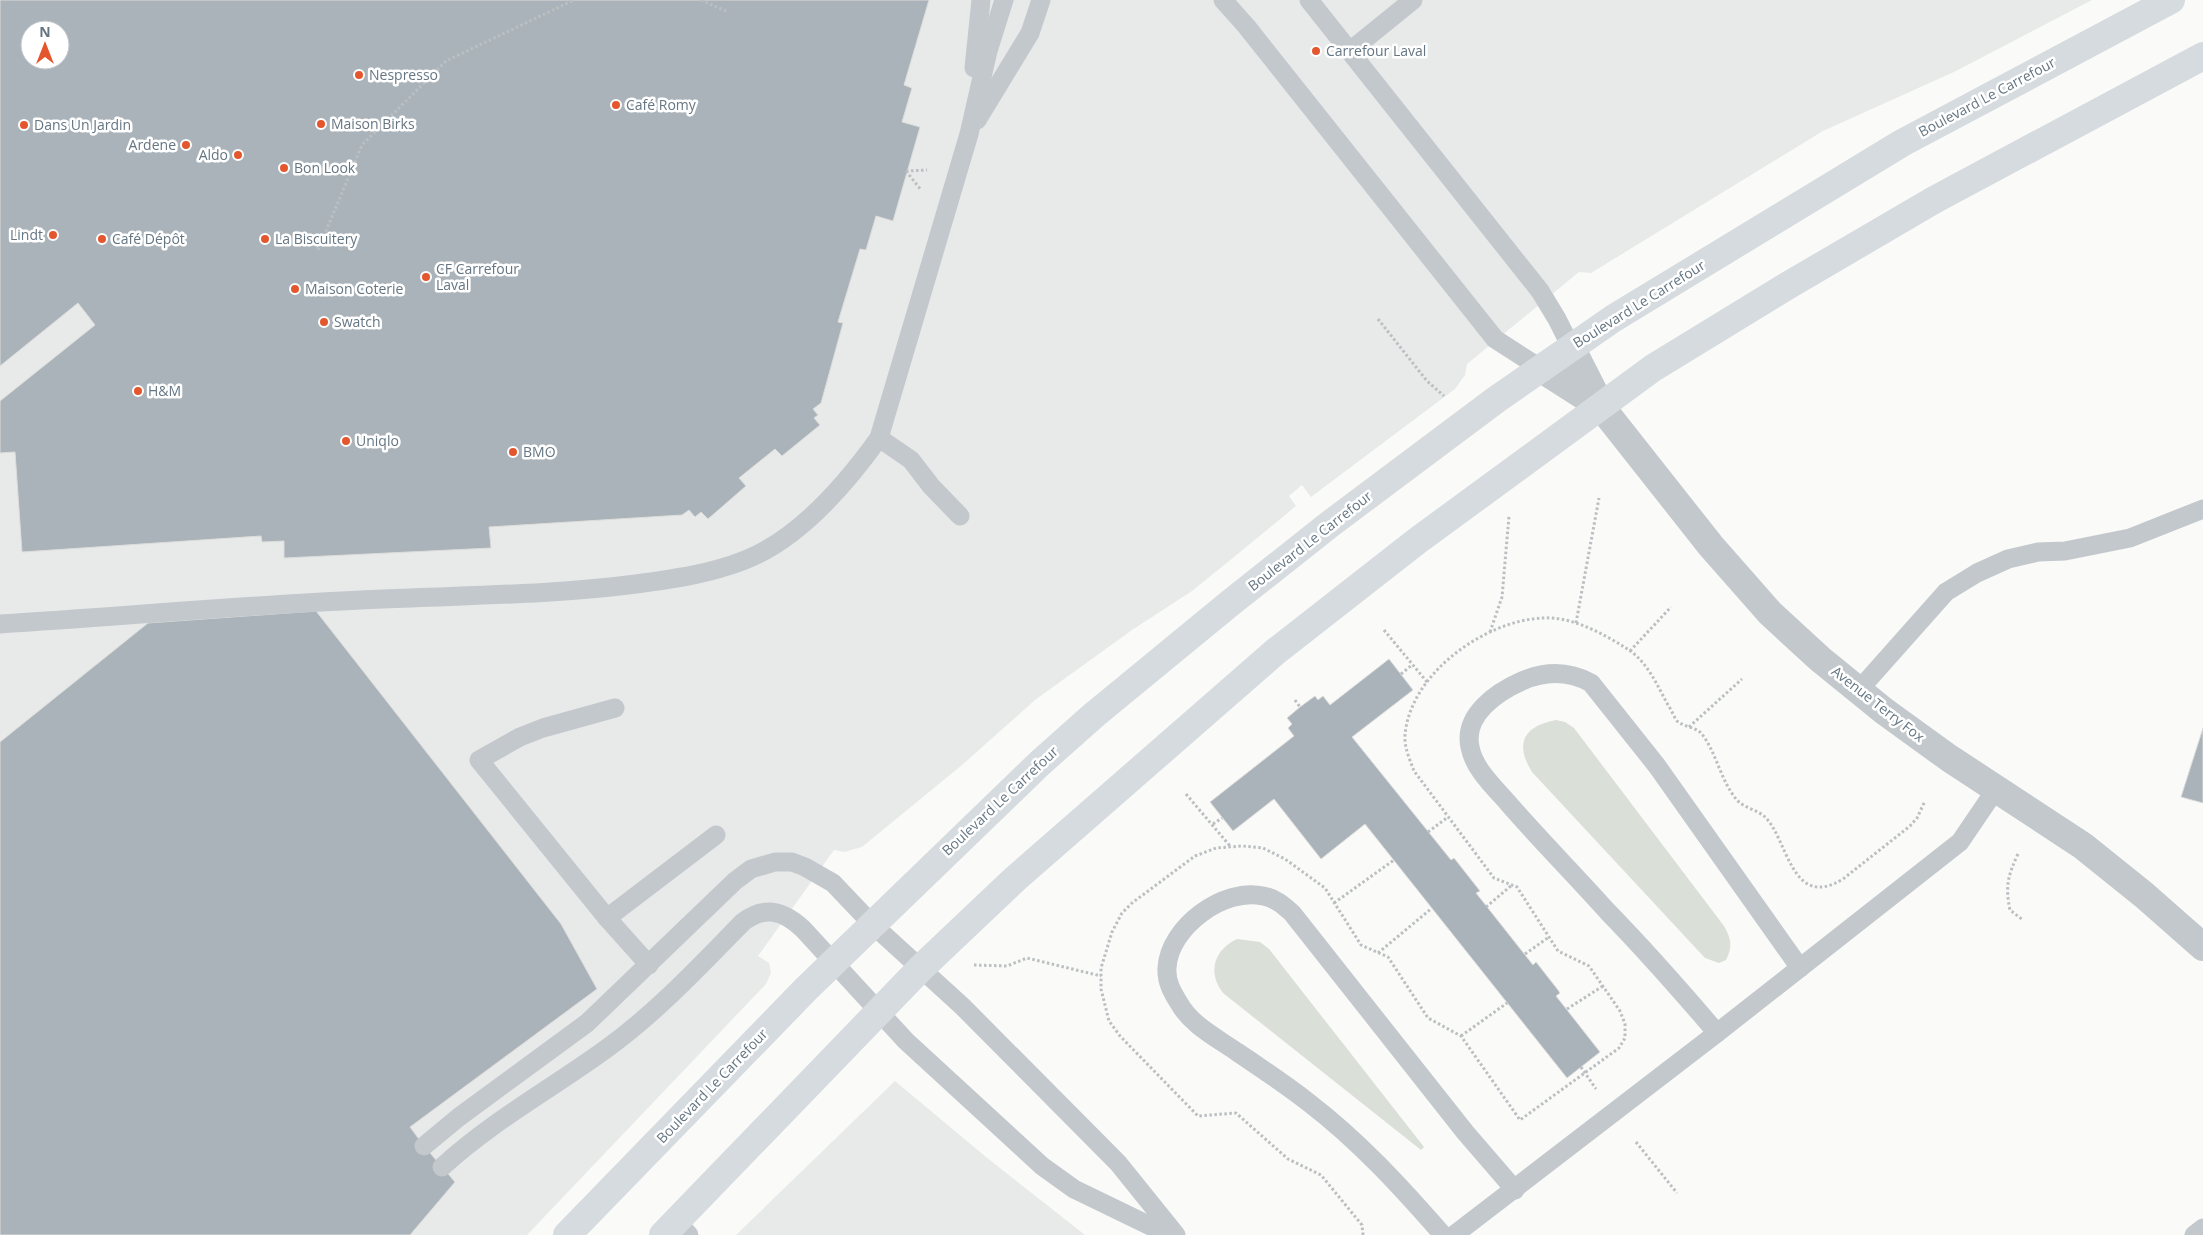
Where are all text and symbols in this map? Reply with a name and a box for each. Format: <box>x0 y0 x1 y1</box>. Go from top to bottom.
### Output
north arrow <box>20 20 70 70</box>
text: N <box>39 22 51 41</box>
place label: Carrefour Laval <box>1326 41 1426 60</box>
marker: Carrefour Laval <box>1310 45 1322 57</box>
street label: Boulevard Le Carrefour <box>1915 52 2059 141</box>
place label: Nespresso <box>369 65 438 84</box>
marker: Nespresso <box>353 69 365 81</box>
place label: Café Romy <box>626 95 697 114</box>
marker: Café Romy <box>610 99 622 111</box>
place label: Maison Birks <box>331 114 415 133</box>
place label: Dans Un Jardin <box>34 115 131 134</box>
marker: Maison Birks <box>315 118 327 130</box>
marker: Dans Un Jardin <box>18 119 30 131</box>
place label: Ardene <box>129 135 176 154</box>
marker: Ardene <box>180 139 192 151</box>
place label: Aldo <box>199 145 228 164</box>
marker: Aldo <box>232 149 244 161</box>
place label: Bon Look <box>294 158 356 177</box>
marker: Bon Look <box>278 162 290 174</box>
place label: Lindt <box>10 225 43 244</box>
marker: Lindt <box>47 229 59 241</box>
place label: Café Dépôt <box>112 229 185 248</box>
place label: La Biscuitery <box>275 229 358 248</box>
marker: Café Dépôt <box>96 233 108 245</box>
marker: La Biscuitery <box>259 233 271 245</box>
street label: Boulevard Le Carrefour <box>1569 255 1709 352</box>
place label: CF Carrefour Laval <box>436 259 519 294</box>
marker: CF Carrefour Laval <box>420 271 432 283</box>
place label: Maison Coterie <box>305 279 404 298</box>
marker: Maison Coterie <box>289 283 301 295</box>
place label: Swatch <box>334 312 381 331</box>
marker: Swatch <box>318 316 330 328</box>
place label: H&M <box>148 381 181 400</box>
marker: H&M <box>132 385 144 397</box>
place label: Uniqlo <box>356 431 399 450</box>
marker: Uniqlo <box>340 435 352 447</box>
place label: BMO <box>523 442 556 461</box>
marker: BMO <box>507 446 519 458</box>
street label: Boulevard Le Carrefour <box>1244 486 1376 595</box>
street label: Avenue Terry Fox <box>1828 661 1929 746</box>
street label: Boulevard Le Carrefour <box>937 742 1062 860</box>
street label: Boulevard Le Carrefour <box>652 1024 772 1147</box>

